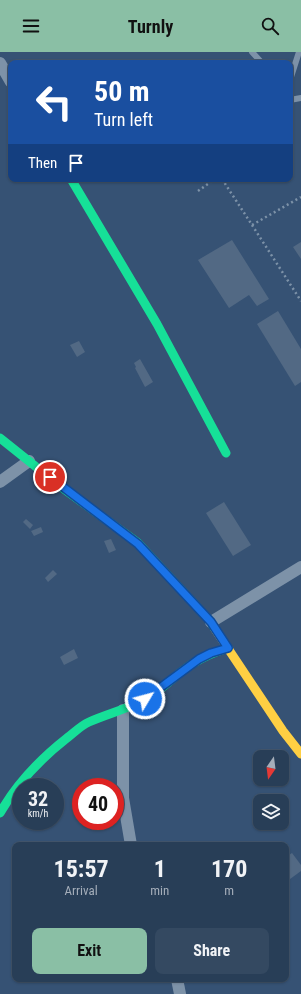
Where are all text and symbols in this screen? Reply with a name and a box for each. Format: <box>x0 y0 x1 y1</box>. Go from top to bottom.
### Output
icon: menu <box>20 15 42 37</box>
icon: search <box>259 15 281 37</box>
text: Turnly <box>128 16 173 37</box>
text: 50 m <box>94 75 150 108</box>
icon: left <box>28 76 80 128</box>
text: Turn left <box>94 109 153 130</box>
icon: arrive <box>65 152 87 174</box>
text: Then <box>28 154 57 172</box>
pin <box>33 460 67 494</box>
icon: arrive <box>39 466 61 488</box>
position arrow <box>124 678 166 720</box>
north arrow <box>253 750 289 786</box>
map controls <box>253 750 289 830</box>
speed limit sign: 40 <box>72 778 124 830</box>
text: 32 <box>28 787 48 811</box>
button: layers <box>253 794 289 830</box>
text: km/h <box>28 808 48 819</box>
text: 15:57 <box>54 855 109 883</box>
text: 1 <box>154 855 166 883</box>
text: 170 <box>211 855 247 883</box>
text: Arrival <box>65 883 98 898</box>
text: min <box>150 883 169 898</box>
text: m <box>224 883 234 898</box>
button: Exit <box>32 928 147 974</box>
button: Share <box>155 928 269 974</box>

